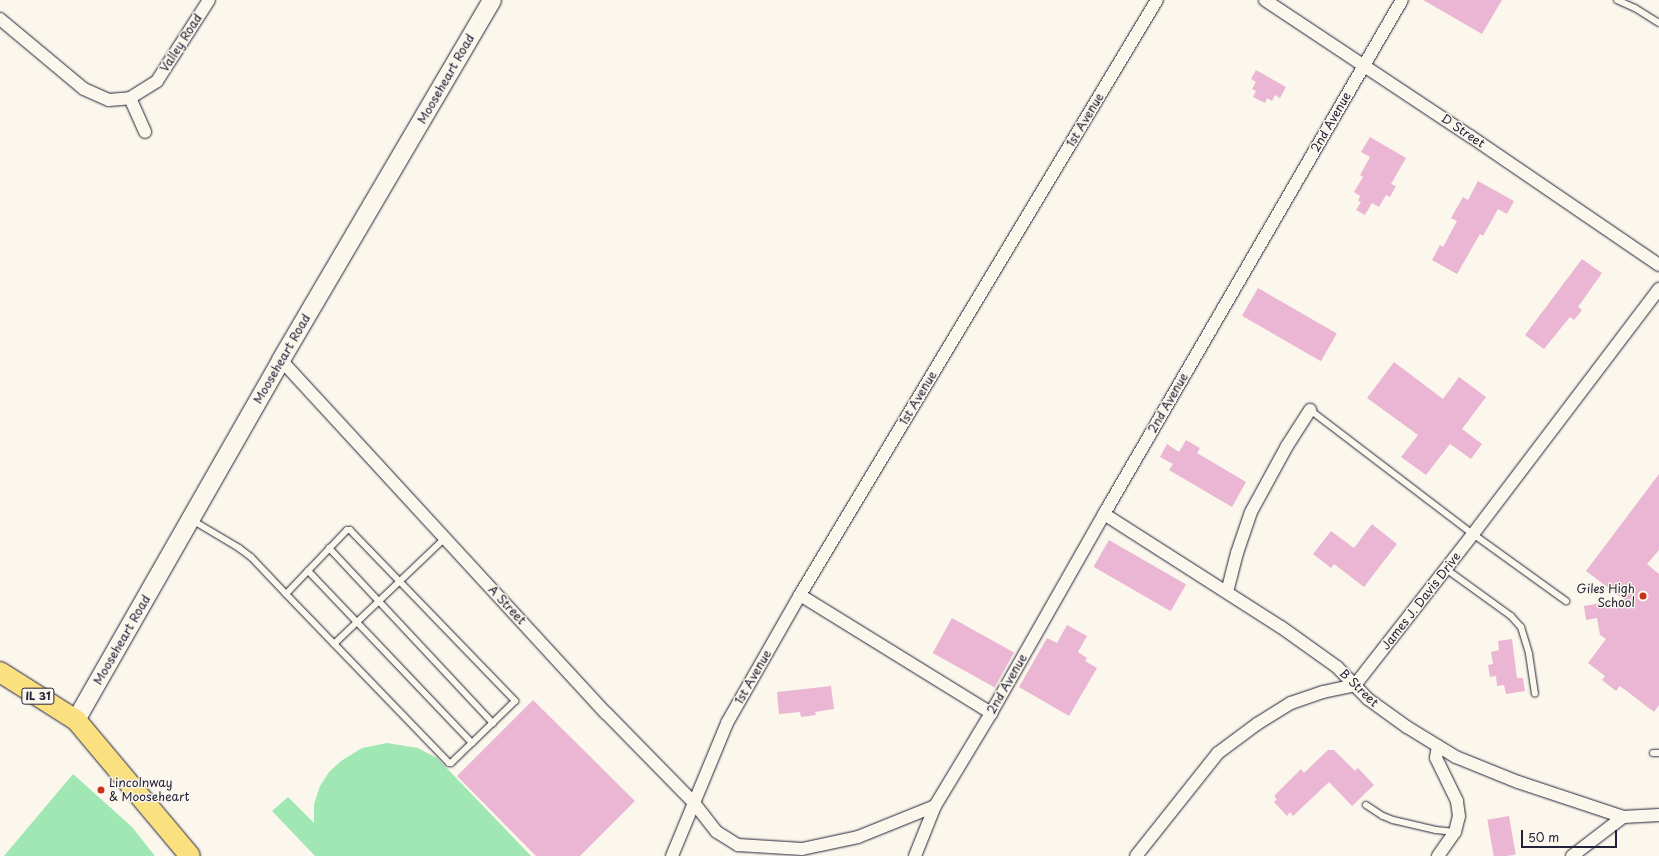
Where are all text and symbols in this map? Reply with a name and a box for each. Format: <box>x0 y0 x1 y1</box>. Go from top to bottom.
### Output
street label: Valley Road <box>157 11 205 75</box>
street label: Mooseheart Road <box>415 32 477 126</box>
street label: 2nd Avenue <box>1308 89 1354 155</box>
street label: 1st Avenue <box>1063 90 1107 150</box>
street label: D Street <box>1439 111 1487 151</box>
street label: Mooseheart Road <box>251 312 313 406</box>
street label: 1st Avenue <box>896 368 940 428</box>
street label: 2nd Avenue <box>1145 370 1191 436</box>
street label: James J. Davis Drive <box>1378 549 1464 653</box>
street label: A Street <box>485 582 529 628</box>
place label: Giles High School <box>1575 582 1635 610</box>
marker: Giles High School <box>1638 591 1648 601</box>
street label: Mooseheart Road <box>91 593 153 687</box>
street label: 1st Avenue <box>731 647 775 707</box>
street label: 2nd Avenue <box>984 651 1030 717</box>
street label: B Street <box>1337 666 1381 710</box>
road number: IL 31 <box>21 687 55 705</box>
place label: Lincolnway & Mooseheart <box>109 776 190 804</box>
marker: Lincolnway & Mooseheart <box>96 785 106 795</box>
scale bar <box>1523 822 1619 848</box>
text: 50 m <box>1528 828 1559 846</box>

